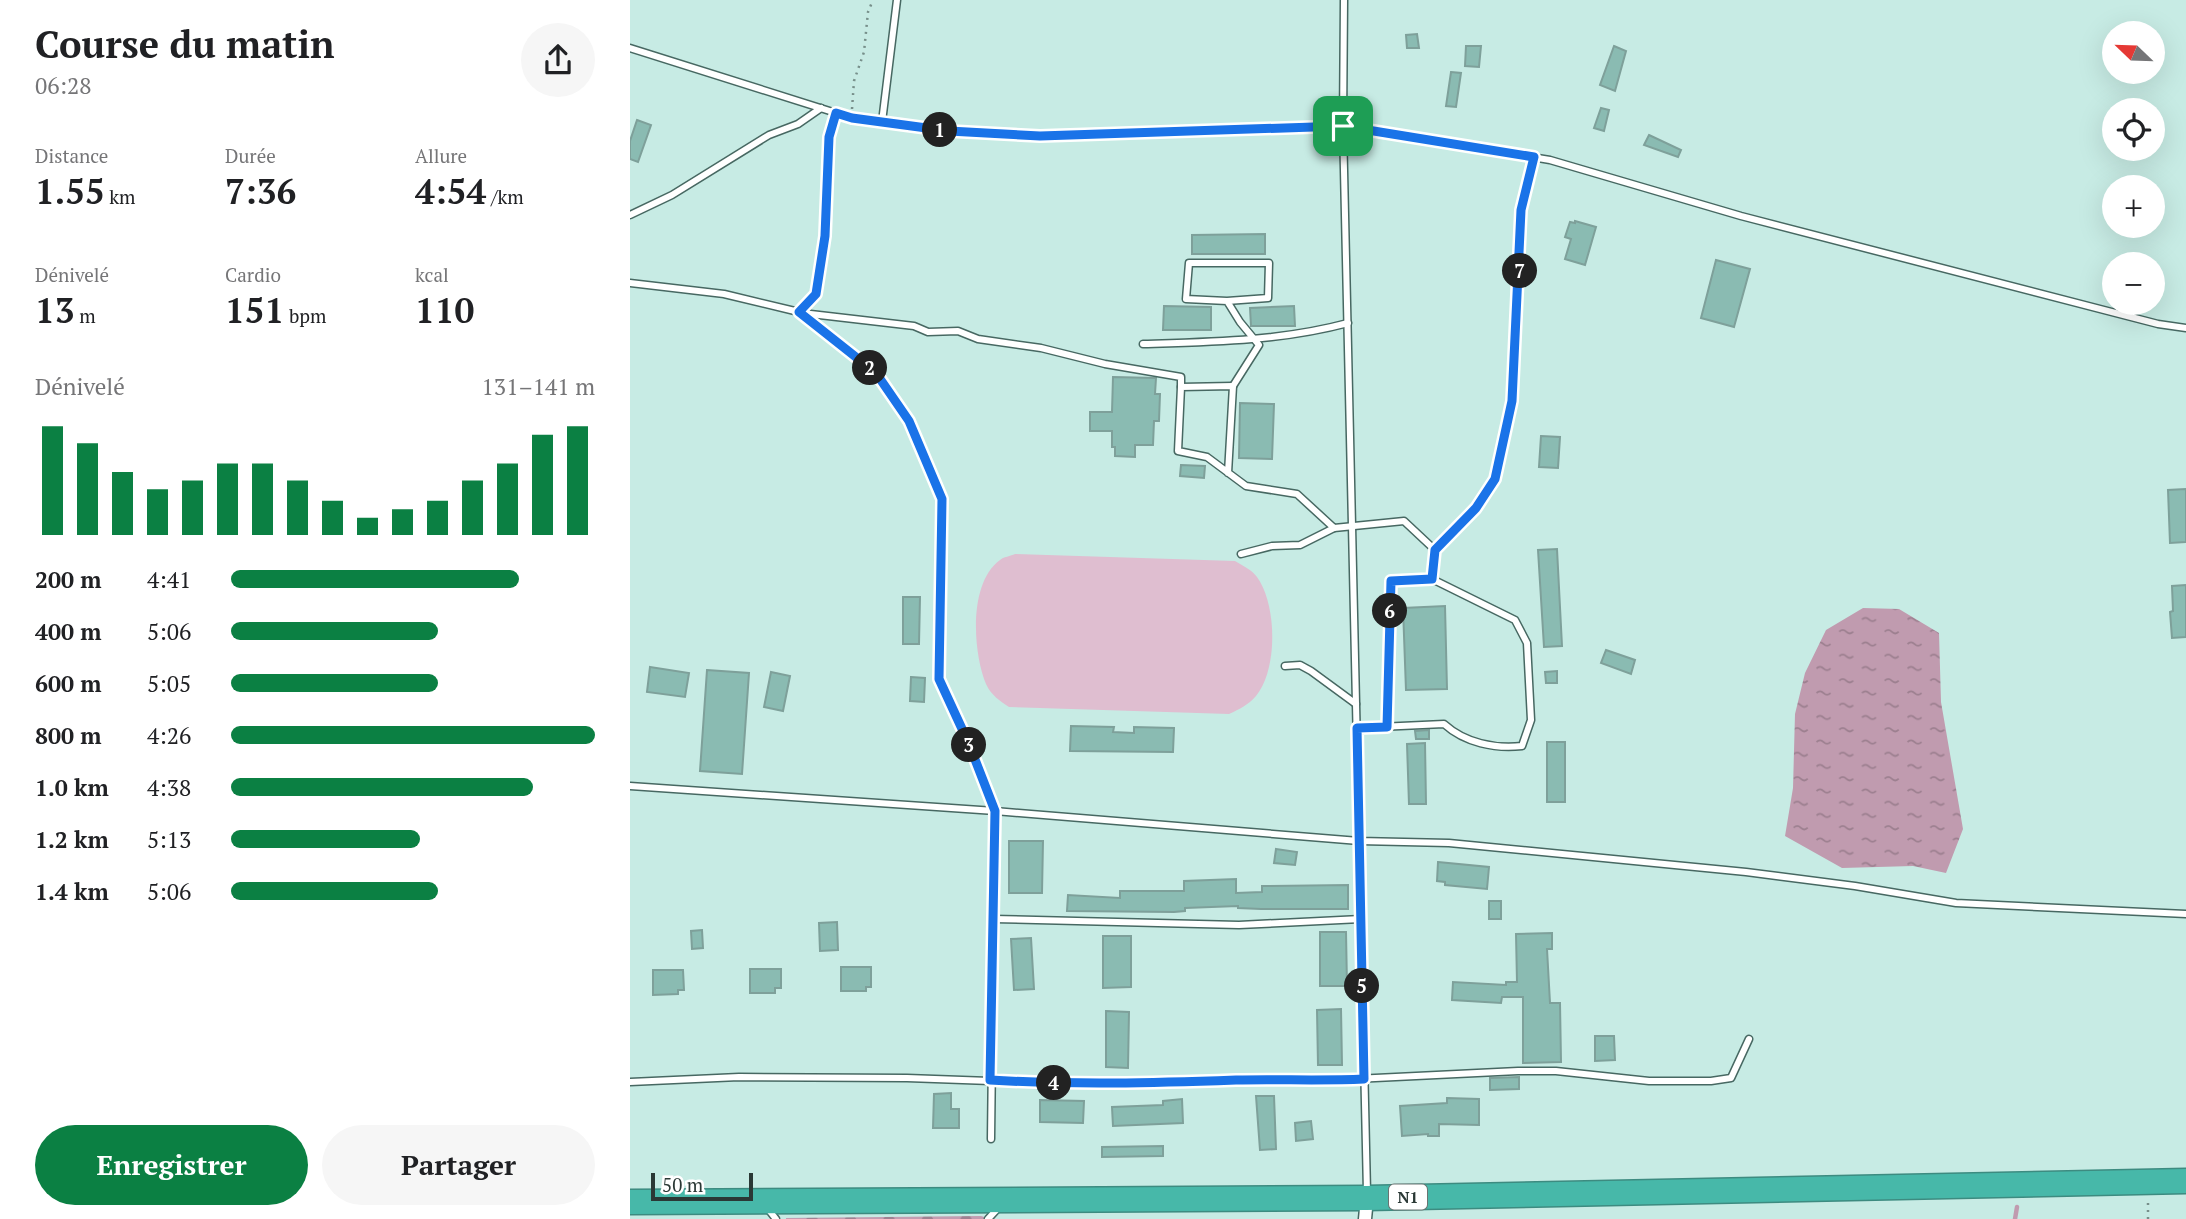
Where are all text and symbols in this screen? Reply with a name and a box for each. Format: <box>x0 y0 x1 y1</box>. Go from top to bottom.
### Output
text: Course du matin <box>35 19 335 69</box>
north arrow <box>2102 21 2165 84</box>
map controls <box>2102 21 2165 315</box>
button: share <box>521 23 595 97</box>
text: 06:28 <box>35 70 92 101</box>
pin <box>1313 96 1373 156</box>
button: locate <box>2102 98 2165 161</box>
icon: arrive <box>1324 107 1362 145</box>
pin: 1 <box>922 113 958 148</box>
text: 1 <box>934 117 945 142</box>
text: Distance <box>35 143 108 168</box>
text: Durée <box>225 143 276 168</box>
text: Allure <box>415 143 467 168</box>
text: 1.55 <box>35 168 105 214</box>
text: 7:36 <box>225 168 296 214</box>
text: 4:54 <box>415 168 486 214</box>
button: + <box>2102 175 2165 238</box>
text: km <box>105 184 136 209</box>
text: /km <box>486 184 524 209</box>
button: − <box>2102 252 2165 315</box>
pin: 7 <box>1502 254 1538 288</box>
text: 7 <box>1514 258 1525 283</box>
text: Dénivelé <box>35 262 109 287</box>
text: Cardio <box>225 262 281 287</box>
text: kcal <box>415 262 449 287</box>
text: 13 <box>35 287 75 333</box>
text: 151 <box>225 287 284 333</box>
text: 110 <box>415 287 474 333</box>
text: m <box>75 303 96 328</box>
text: bpm <box>284 303 326 328</box>
pin: 2 <box>852 350 888 386</box>
text: 2 <box>864 355 875 380</box>
text: Dénivelé <box>35 371 125 402</box>
text: 131–141 m <box>482 371 595 402</box>
text: 200 m <box>35 564 101 595</box>
text: 4:41 <box>147 564 191 595</box>
pin: 6 <box>1372 594 1408 628</box>
text: 6 <box>1384 598 1395 623</box>
text: 400 m <box>35 616 101 647</box>
text: 5:06 <box>147 616 191 647</box>
text: 600 m <box>35 668 101 699</box>
text: 5:05 <box>147 668 191 699</box>
text: 800 m <box>35 720 101 751</box>
text: 4:26 <box>147 720 191 751</box>
pin: 3 <box>952 728 986 762</box>
text: 3 <box>963 732 974 757</box>
text: 1.0 km <box>35 772 109 803</box>
text: 4:38 <box>147 772 191 803</box>
text: 1.2 km <box>35 824 109 855</box>
text: 5:13 <box>147 824 191 855</box>
text: 1.4 km <box>35 876 109 907</box>
text: 5:06 <box>147 876 191 907</box>
pin: 5 <box>1344 968 1380 1004</box>
text: 5 <box>1356 973 1367 998</box>
pin: 4 <box>1036 1066 1072 1100</box>
text: 4 <box>1048 1070 1059 1095</box>
button: Enregistrer <box>35 1125 308 1205</box>
button: Partager <box>322 1125 595 1205</box>
scale bar <box>651 1170 752 1202</box>
text: 50 m <box>662 1172 703 1197</box>
road number: N1 <box>1389 1184 1427 1210</box>

